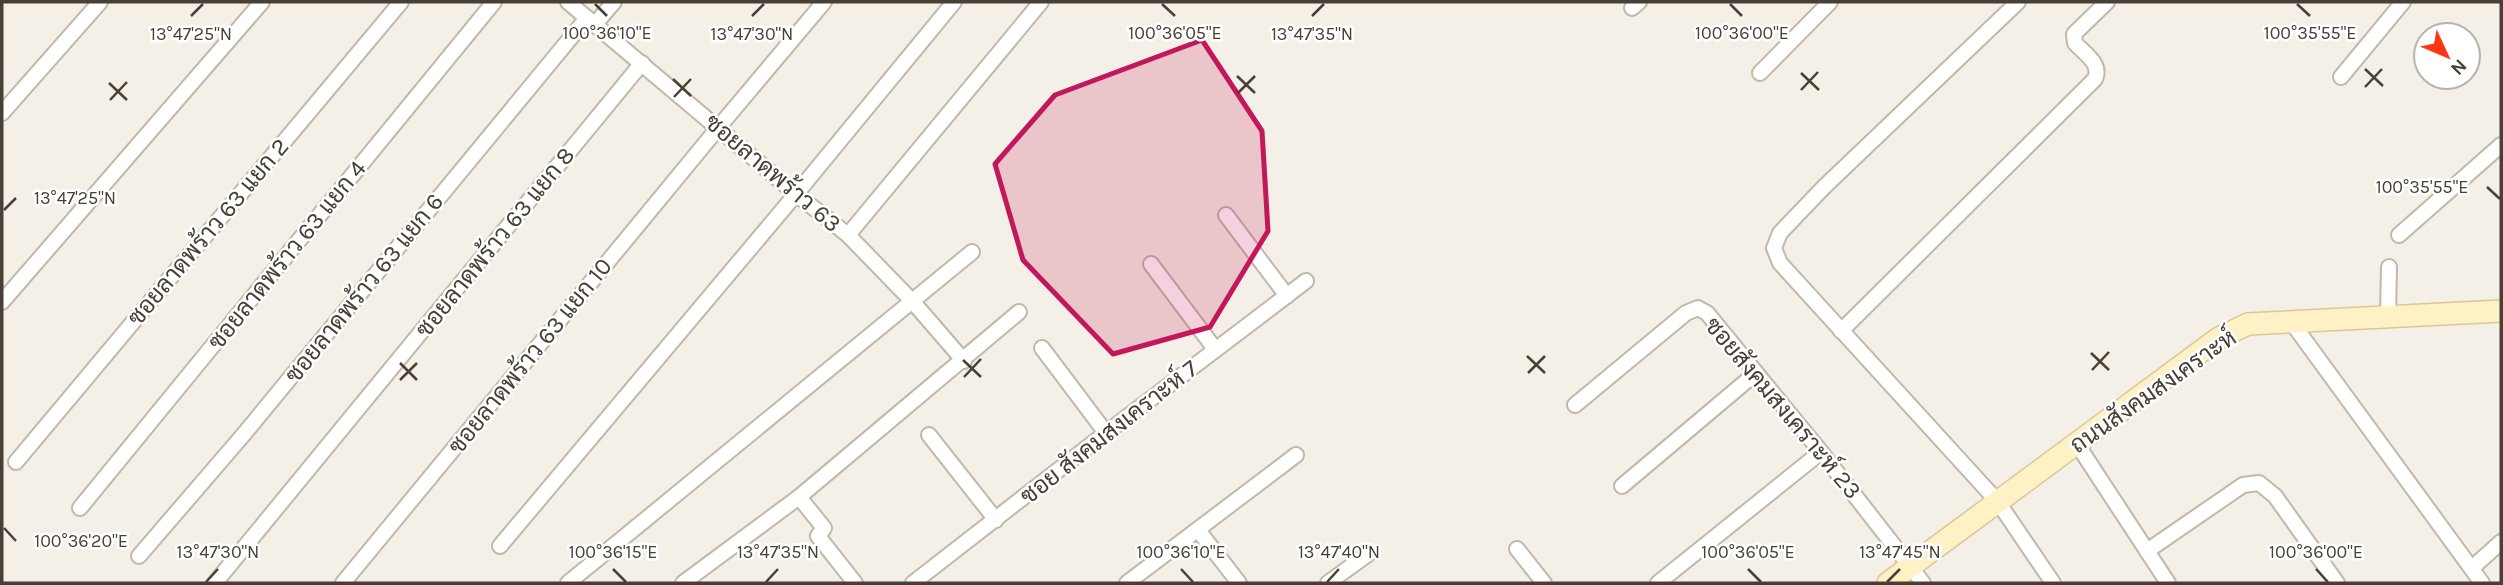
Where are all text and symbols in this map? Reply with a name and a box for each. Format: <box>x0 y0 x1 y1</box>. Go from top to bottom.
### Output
north arrow <box>2412 21 2482 91</box>
text: 100°36'10"E <box>562 22 652 44</box>
text: 100°36'05"E <box>1128 22 1222 44</box>
text: 100°36'00"E <box>1695 22 1789 44</box>
text: 100°35'55"E <box>2264 22 2356 44</box>
text: 13°47'25"N <box>150 23 232 45</box>
text: 13°47'30"N <box>711 23 793 45</box>
text: 13°47'35"N <box>1271 23 1353 45</box>
text: N <box>2446 55 2471 80</box>
street label: ซอยลาดพร้าว 63 <box>699 107 847 238</box>
street label: ซอยลาดพร้าว 63 แยก 2 <box>121 132 294 331</box>
street label: ซอยลาดพร้าว 63 แยก 8 <box>409 141 580 343</box>
street label: ซอยลาดพร้าว 63 แยก 4 <box>201 154 372 355</box>
text: 100°35'55"E <box>2376 176 2468 198</box>
text: 13°47'25"N <box>34 187 116 209</box>
street label: ซอยลาดพร้าว 63 แยก 6 <box>278 187 449 388</box>
street label: ซอยลาดพร้าว 63 แยก 10 <box>442 252 618 460</box>
street label: ซอยสังคมสงเคราะห์ 23 <box>1699 310 1869 505</box>
street label: ถนนสังคมสงเคราะห์ <box>2063 322 2242 459</box>
street label: ซอย สังคมสงเคราะห์ 7 <box>1014 352 1203 510</box>
text: 100°36'20"E <box>34 530 128 552</box>
text: 13°47'30"N <box>177 541 259 563</box>
text: 100°36'15"E <box>569 541 657 563</box>
text: 13°47'35"N <box>737 541 819 563</box>
text: 100°36'10"E <box>1136 541 1226 563</box>
text: 13°47'40"N <box>1298 541 1380 563</box>
text: 100°36'05"E <box>1701 541 1795 563</box>
text: 13°47'45"N <box>1859 541 1941 563</box>
text: 100°36'00"E <box>2269 541 2363 563</box>

